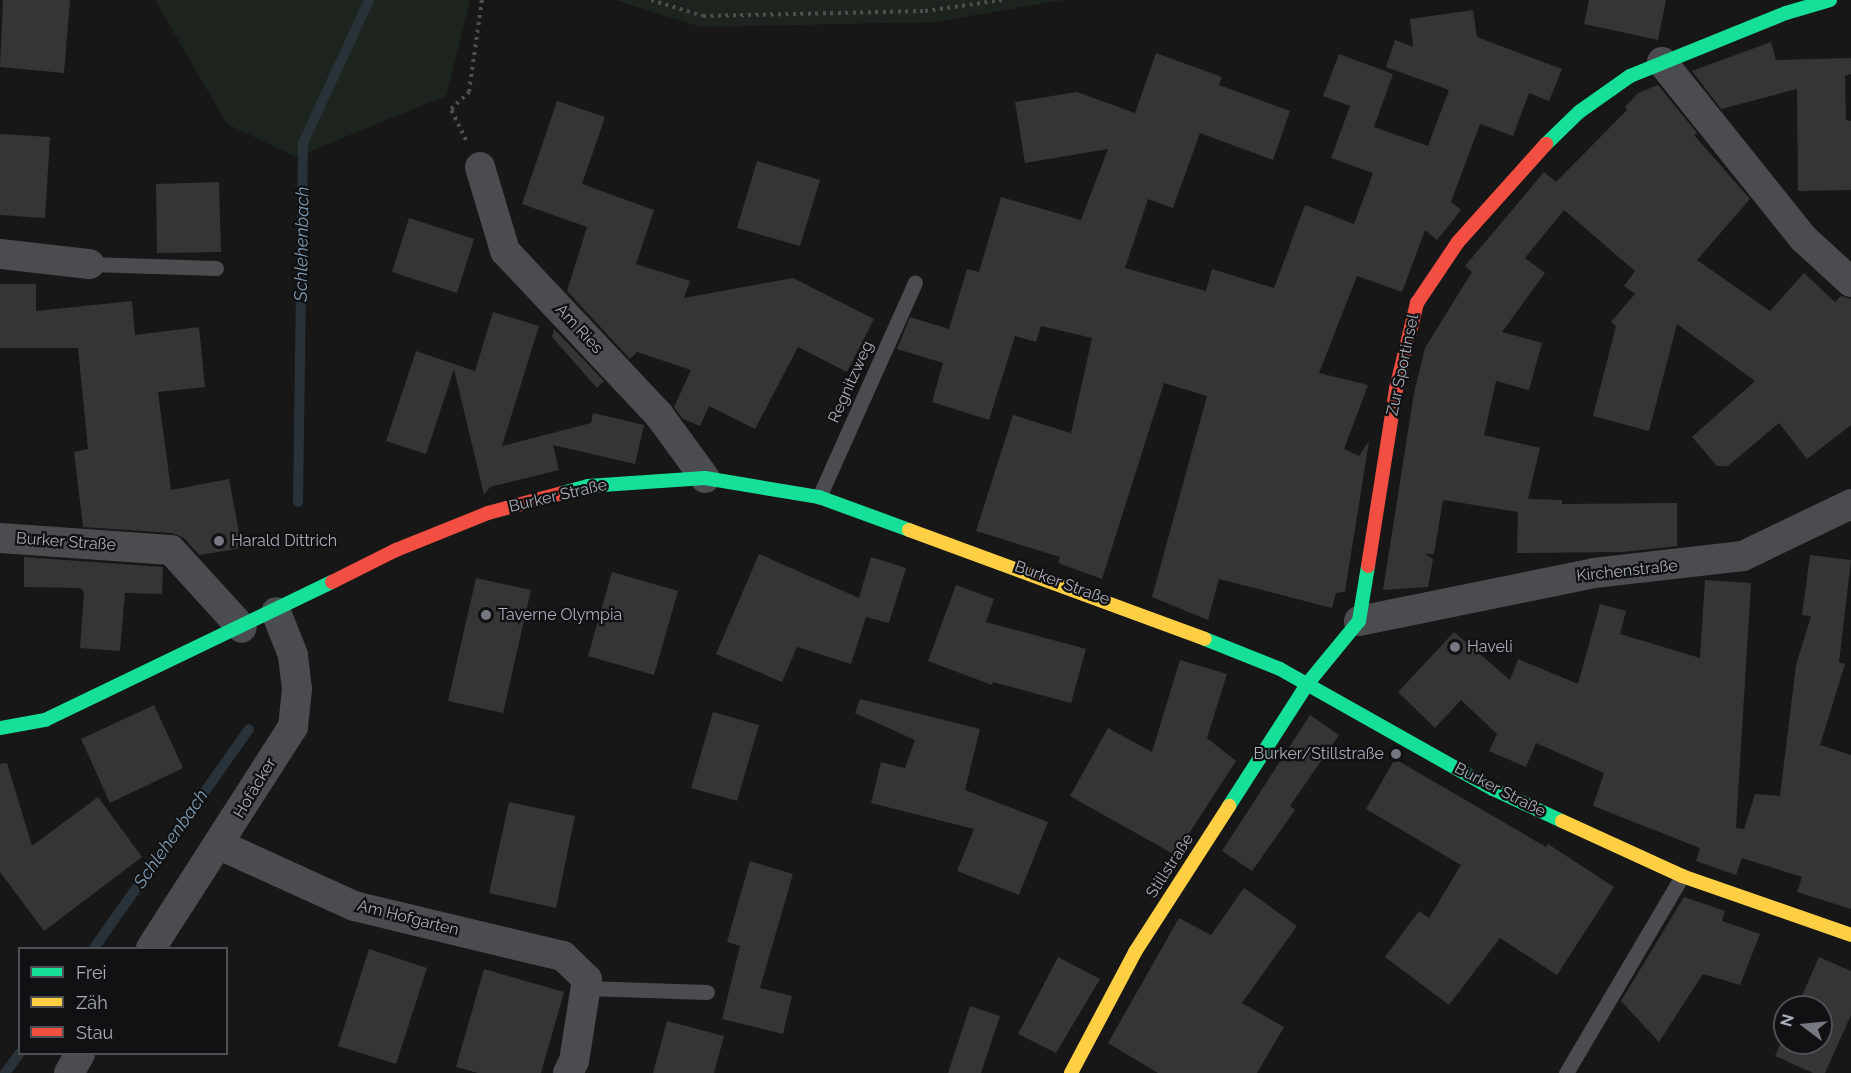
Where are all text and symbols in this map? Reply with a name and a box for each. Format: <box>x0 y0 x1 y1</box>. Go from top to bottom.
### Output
water label: Schlehenbach <box>290 186 314 302</box>
street label: Am Ries <box>551 300 607 358</box>
street label: Zur Sportinsel <box>1383 312 1423 418</box>
street label: Regnitzweg <box>824 338 878 426</box>
street label: Burker Straße <box>507 475 609 517</box>
street label: Burker Straße <box>15 529 117 555</box>
place label: Harald Dittrich <box>231 531 337 551</box>
marker: Harald Dittrich <box>212 534 226 548</box>
street label: Kirchenstraße <box>1575 556 1679 586</box>
street label: Burker Straße <box>1012 557 1112 609</box>
place label: Taverne Olympia <box>498 605 622 625</box>
marker: Taverne Olympia <box>479 608 493 622</box>
place label: Haveli <box>1467 637 1513 657</box>
marker: Haveli <box>1448 640 1462 654</box>
place label: Burker/Stillstraße <box>1254 744 1384 764</box>
marker: Burker/Stillstraße <box>1389 747 1403 761</box>
street label: Hofäcker <box>230 754 280 822</box>
street label: Burker Straße <box>1451 759 1549 821</box>
water label: Schlehenbach <box>129 786 213 892</box>
street label: Stillstraße <box>1142 830 1198 902</box>
street label: Am Hofgarten <box>355 896 461 940</box>
legend <box>18 947 228 1055</box>
text: Frei <box>76 962 106 983</box>
text: Zäh <box>76 992 108 1013</box>
north arrow <box>1773 995 1833 1055</box>
text: N <box>1776 1012 1798 1029</box>
text: Stau <box>76 1022 113 1043</box>

